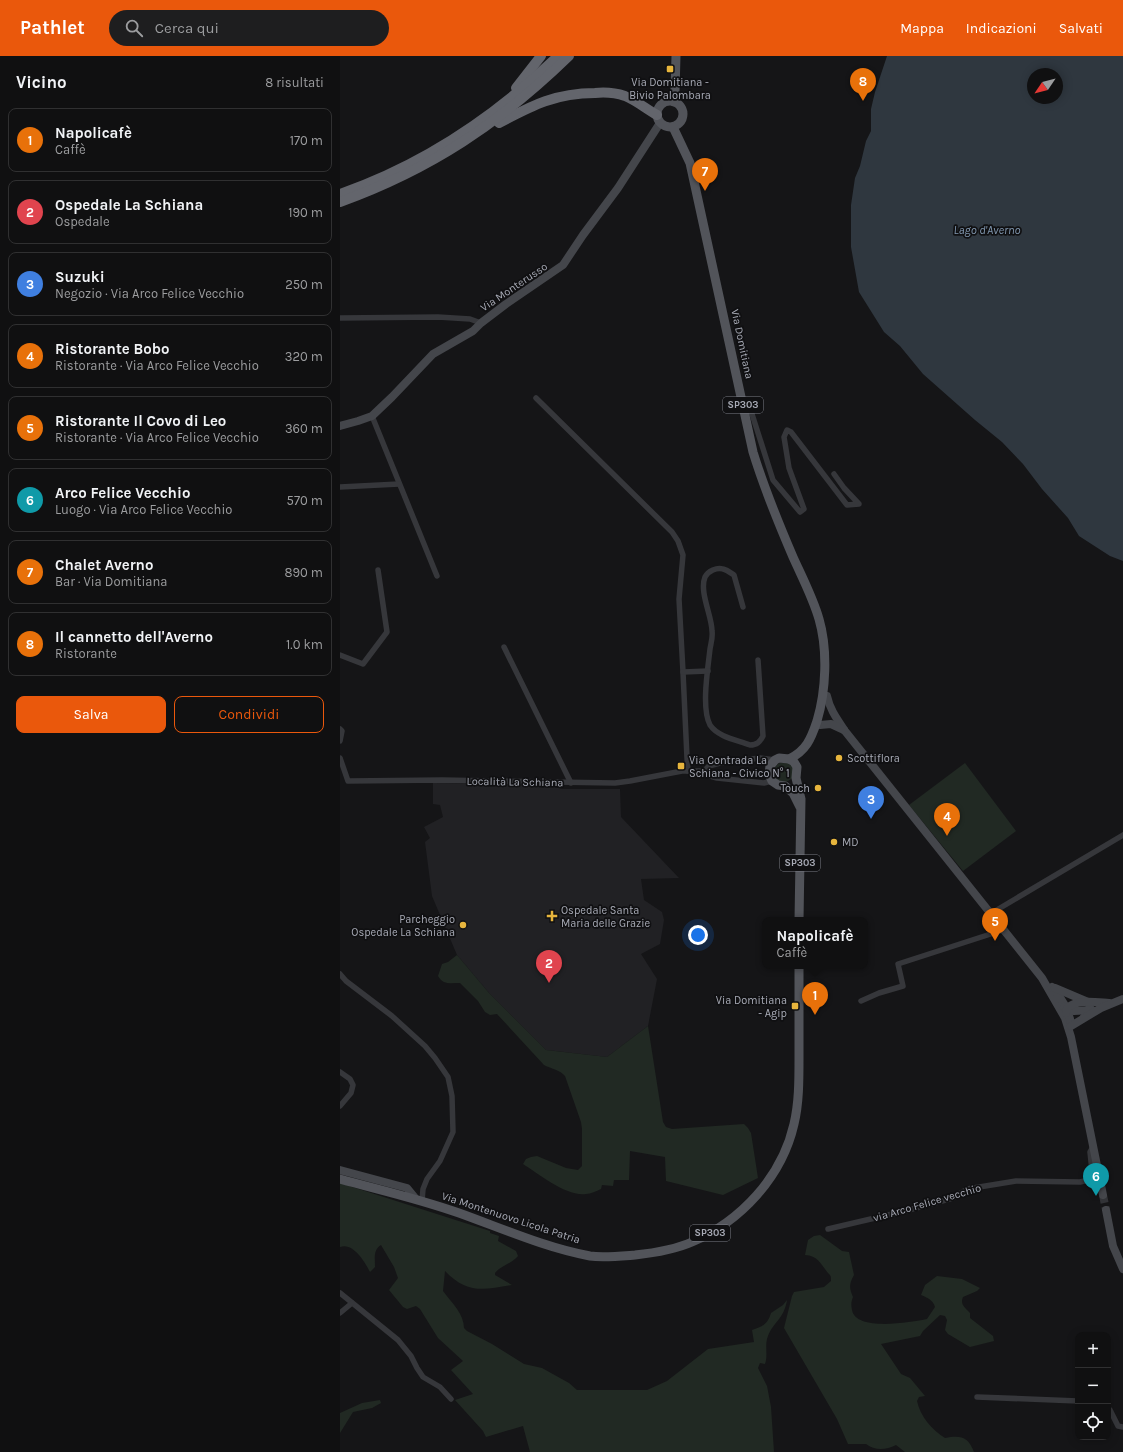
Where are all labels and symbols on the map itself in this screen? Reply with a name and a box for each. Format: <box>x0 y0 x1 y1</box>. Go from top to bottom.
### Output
marker: Via Domitiana - Bivio Palombara <box>665 64 675 74</box>
pin: 8 <box>850 68 876 101</box>
north arrow <box>1027 68 1063 104</box>
place label: Via Domitiana - Bivio Palombara <box>629 76 711 102</box>
pin: 7 <box>692 158 718 191</box>
water label: Lago d'Averno <box>953 223 1021 237</box>
street label: Via Monterusso <box>478 260 550 314</box>
street label: Via Domitiana <box>728 308 756 380</box>
road number: SP303 <box>723 397 763 413</box>
place label: Scottiflora <box>847 752 900 765</box>
marker: Scottiflora <box>834 753 844 763</box>
place label: Via Contrada La Schiana - Civico N° 1 <box>689 754 790 780</box>
marker: Via Contrada La Schiana - Civico N° 1 <box>676 761 686 771</box>
street label: Località La Schiana <box>466 775 564 789</box>
place label: Touch <box>780 782 810 795</box>
marker: Touch <box>813 783 823 793</box>
pin: 3 <box>858 786 884 819</box>
pin: 4 <box>934 803 960 836</box>
place label: MD <box>842 836 859 849</box>
marker: MD <box>829 837 839 847</box>
road number: SP303 <box>780 855 820 871</box>
place label: Ospedale Santa Maria delle Grazie <box>561 904 650 930</box>
pin: 5 <box>982 908 1008 941</box>
marker: Ospedale Santa Maria delle Grazie <box>546 910 558 922</box>
place label: Parcheggio Ospedale La Schiana <box>351 913 455 939</box>
marker: Parcheggio Ospedale La Schiana <box>458 920 468 930</box>
your location <box>688 925 708 945</box>
pin: 2 <box>536 950 562 983</box>
pin: 1 <box>802 982 828 1015</box>
place label: Via Domitiana - Agip <box>716 994 787 1020</box>
marker: Via Domitiana - Agip <box>790 1001 800 1011</box>
pin: 6 <box>1083 1163 1109 1196</box>
street label: via Arco Felice vecchio <box>871 1181 983 1225</box>
street label: Via Montenuovo Licola Patria <box>440 1189 582 1247</box>
road number: SP303 <box>690 1225 730 1241</box>

